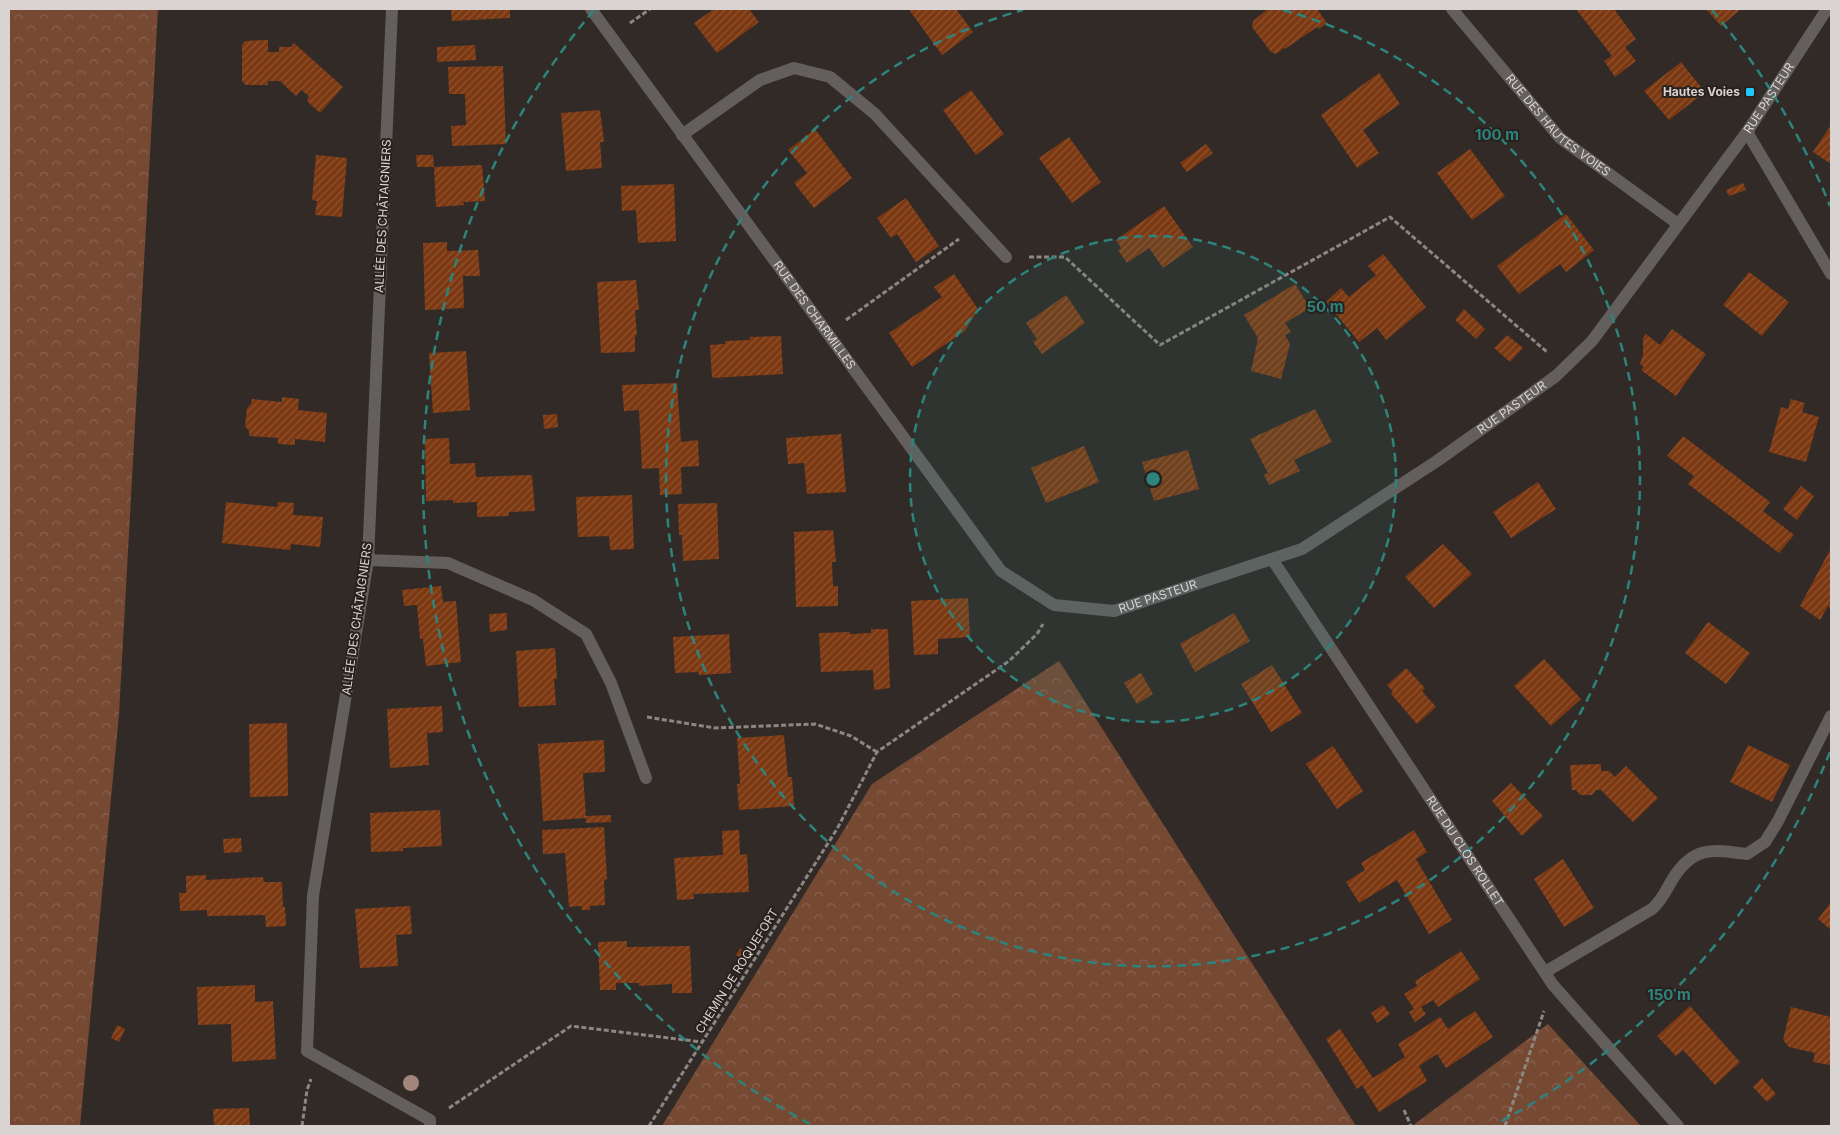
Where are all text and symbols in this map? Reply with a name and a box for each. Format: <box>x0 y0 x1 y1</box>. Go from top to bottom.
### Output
street label: RUE PASTEUR <box>1740 59 1797 136</box>
street label: RUE DES HAUTES VOIES <box>1503 71 1614 179</box>
place label: Hautes Voies <box>1663 84 1740 99</box>
marker: Hautes Voies <box>1744 86 1756 98</box>
text: 100 m <box>1475 125 1519 144</box>
street label: ALLÉE DES CHÂTAIGNIERS <box>371 139 394 293</box>
street label: RUE DES CHARMILLES <box>770 258 859 372</box>
text: 50 m <box>1307 297 1343 316</box>
street label: RUE PASTEUR <box>1474 377 1549 437</box>
centre of rings <box>1144 470 1162 488</box>
street label: ALLÉE DES CHÂTAIGNIERS <box>338 542 375 696</box>
street label: RUE PASTEUR <box>1116 576 1199 616</box>
street label: RUE DU CLOS ROLLET <box>1423 793 1507 909</box>
street label: CHEMIN DE ROQUEFORT <box>692 905 781 1036</box>
text: 150 m <box>1647 985 1691 1004</box>

